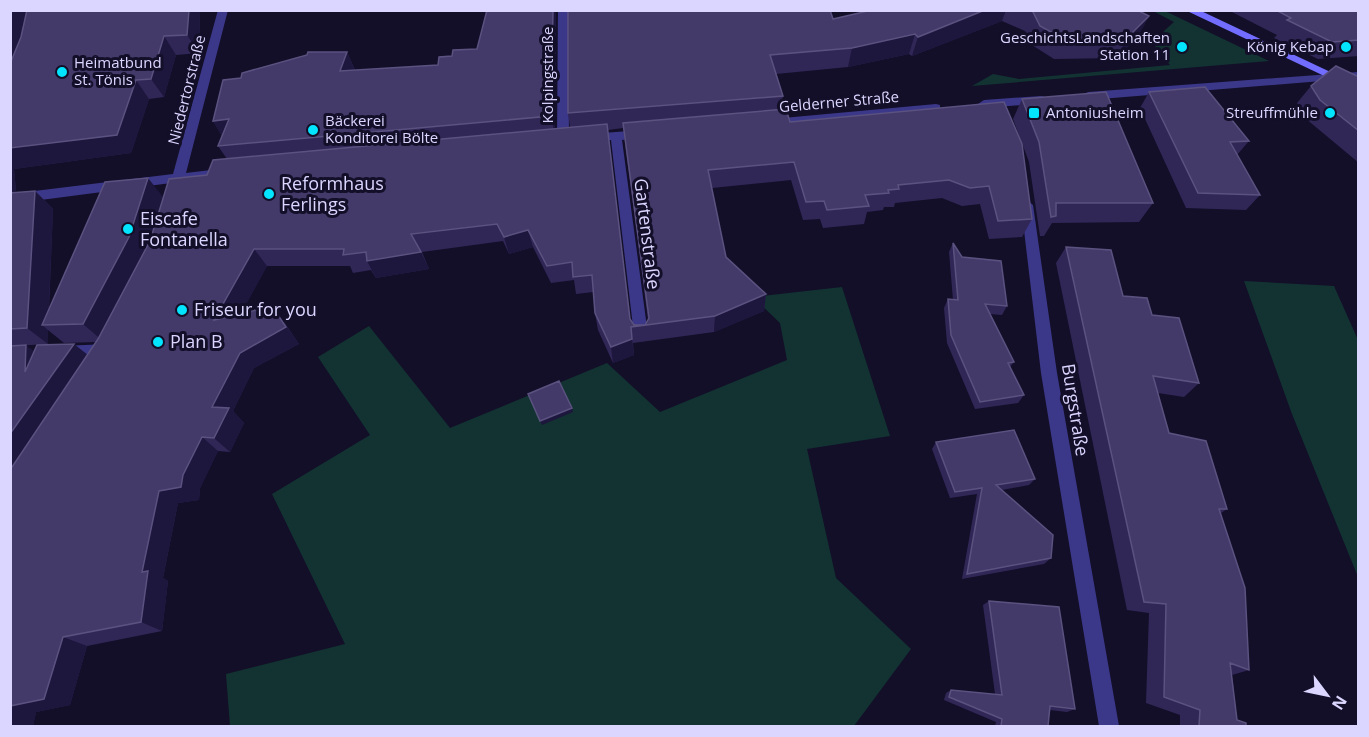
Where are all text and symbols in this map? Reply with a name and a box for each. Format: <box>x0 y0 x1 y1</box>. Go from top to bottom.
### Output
street label: Kolpingstraße <box>537 26 557 124</box>
place label: GeschichtsLandschaften Station 11 <box>1000 27 1170 64</box>
street label: Niedertorstraße <box>163 33 209 147</box>
place label: König Kebap <box>1246 36 1334 56</box>
marker: GeschichtsLandschaften Station 11 <box>1175 40 1189 54</box>
marker: König Kebap <box>1339 40 1353 54</box>
place label: Heimatbund St. Tönis <box>74 52 162 89</box>
marker: Heimatbund St. Tönis <box>55 65 69 79</box>
street label: Gelderner Straße <box>778 86 900 116</box>
place label: Antoniusheim <box>1046 102 1144 122</box>
place label: Streuffmühle <box>1226 102 1318 122</box>
marker: Antoniusheim <box>1027 106 1041 120</box>
marker: Streuffmühle <box>1323 106 1337 120</box>
place label: Bäckerei Konditorei Bölte <box>325 110 438 147</box>
marker: Bäckerei Konditorei Bölte <box>306 123 320 137</box>
place label: Reformhaus Ferlings <box>281 171 384 216</box>
street label: Gartenstraße <box>629 177 667 291</box>
marker: Reformhaus Ferlings <box>262 187 276 201</box>
place label: Eiscafe Fontanella <box>140 206 228 251</box>
marker: Eiscafe Fontanella <box>121 222 135 236</box>
place label: Friseur for you <box>194 297 317 321</box>
marker: Friseur for you <box>175 303 189 317</box>
place label: Plan B <box>170 329 223 353</box>
marker: Plan B <box>151 335 165 349</box>
street label: Burgstraße <box>1057 362 1095 458</box>
north arrow <box>1297 665 1357 725</box>
text: N <box>1327 692 1352 714</box>

